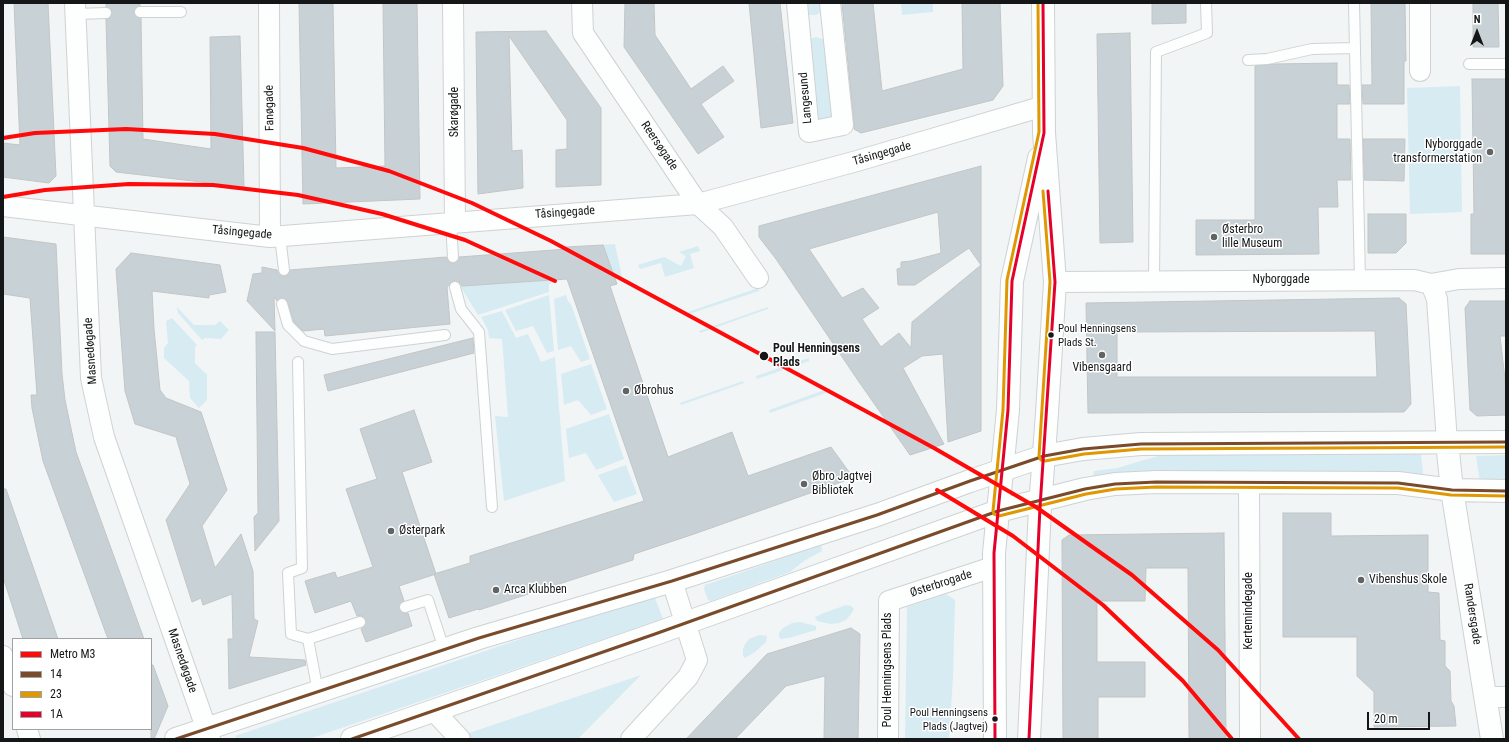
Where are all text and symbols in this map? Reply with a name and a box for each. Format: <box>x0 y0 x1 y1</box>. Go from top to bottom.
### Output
north arrow <box>1457 12 1497 52</box>
text: N <box>1474 13 1480 26</box>
street label: Langesund <box>797 72 815 124</box>
street label: Fanøgade <box>262 85 278 131</box>
street label: Skarøgade <box>448 87 462 137</box>
street label: Reersøgade <box>637 119 681 173</box>
place label: Nyborggade transformerstation <box>1393 138 1482 166</box>
street label: Tåsingegade <box>851 139 913 169</box>
marker: Nyborggade transformerstation <box>1485 147 1495 157</box>
street label: Tåsingegade <box>534 204 596 222</box>
street label: Tåsingegade <box>211 223 273 243</box>
place label: Østerbro lille Museum <box>1222 223 1282 251</box>
marker: Østerbro lille Museum <box>1209 232 1219 242</box>
street label: Nyborggade <box>1252 273 1310 287</box>
street label: Masnedøgade <box>81 317 101 385</box>
place label: Poul Henningsens Plads St. <box>1058 322 1136 348</box>
marker: Poul Henningsens Plads St. <box>1046 330 1056 340</box>
place label: Poul Henningsens Plads <box>773 342 860 370</box>
marker: Poul Henningsens Plads <box>758 350 770 362</box>
marker: Vibensgaard <box>1097 350 1107 360</box>
place label: Vibensgaard <box>1072 361 1132 375</box>
place label: Øbrohus <box>634 384 674 398</box>
marker: Øbrohus <box>621 386 631 396</box>
place label: Øbro Jagtvej Bibliotek <box>812 470 872 498</box>
marker: Øbro Jagtvej Bibliotek <box>799 479 809 489</box>
place label: Østerpark <box>399 524 445 538</box>
marker: Østerpark <box>386 526 396 536</box>
street label: Østerbrogade <box>908 567 974 601</box>
street label: Kertemindegade <box>1242 572 1256 650</box>
place label: Vibenshus Skole <box>1369 573 1447 587</box>
marker: Vibenshus Skole <box>1356 575 1366 585</box>
street label: Randersgade <box>1460 582 1484 646</box>
place label: Arca Klubben <box>504 583 567 597</box>
marker: Arca Klubben <box>491 585 501 595</box>
street label: Poul Henningsens Plads <box>881 613 895 727</box>
street label: Masnedøgade <box>164 627 200 695</box>
legend <box>12 638 152 730</box>
text: Metro M3 <box>50 647 96 661</box>
text: 14 <box>50 667 62 681</box>
text: 23 <box>50 687 62 701</box>
scale bar <box>1369 704 1432 730</box>
place label: Poul Henningsens Plads (Jagtvej) <box>910 706 988 732</box>
text: 1A <box>50 707 63 721</box>
text: 20 m <box>1374 712 1398 726</box>
marker: Poul Henningsens Plads (Jagtvej) <box>990 714 1000 724</box>

